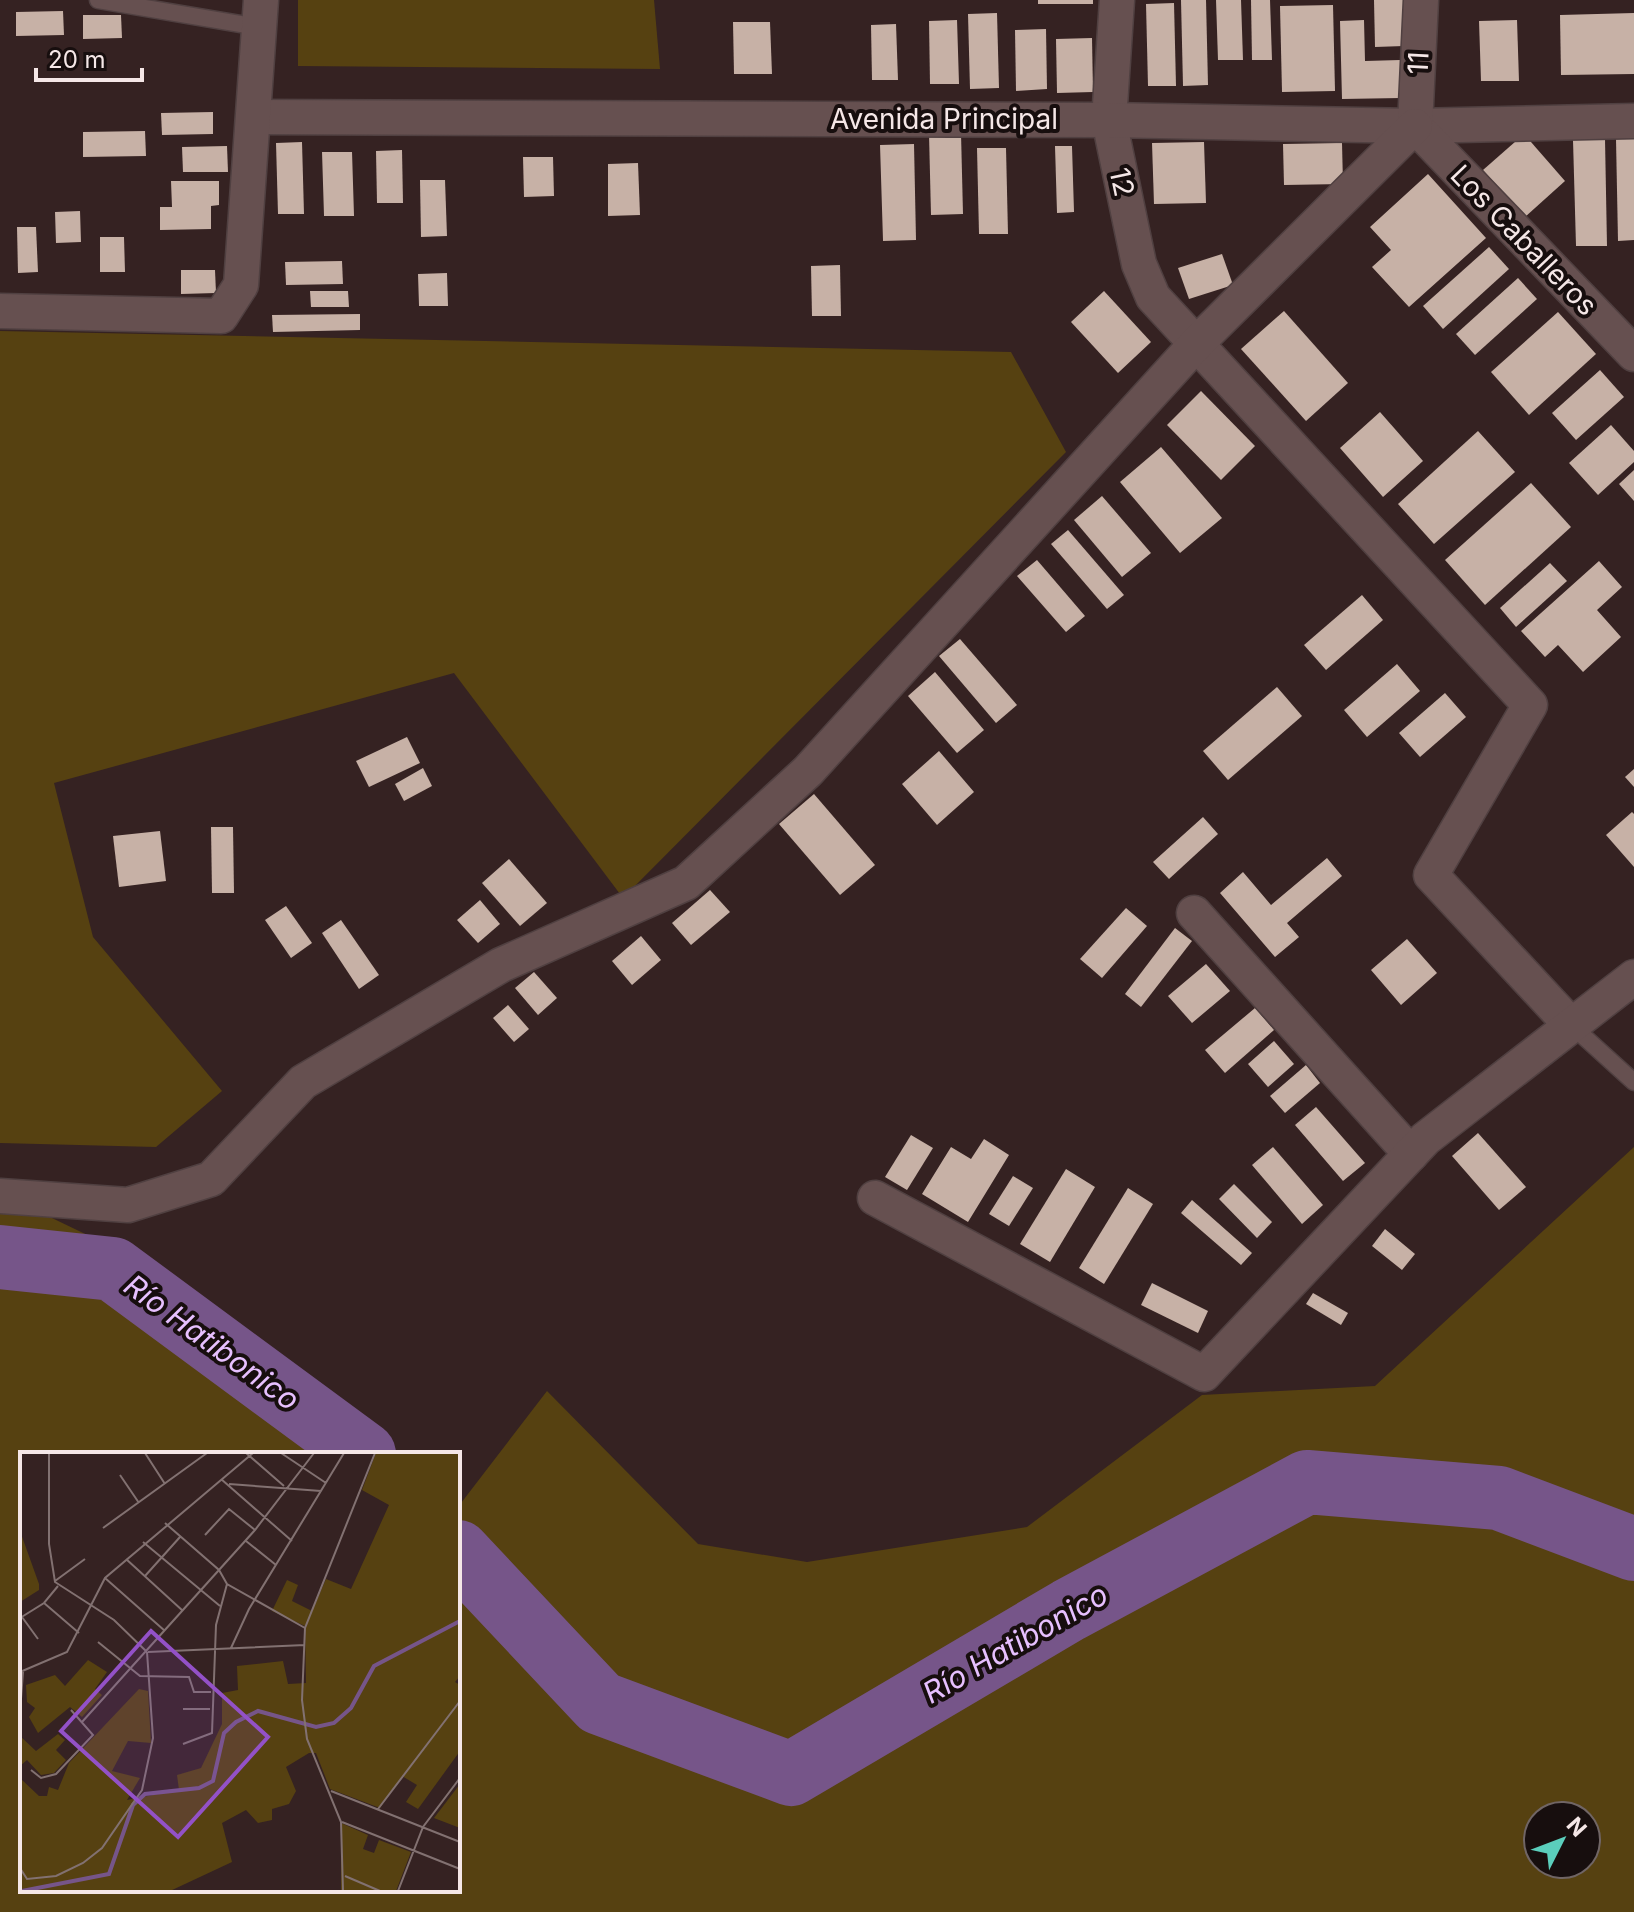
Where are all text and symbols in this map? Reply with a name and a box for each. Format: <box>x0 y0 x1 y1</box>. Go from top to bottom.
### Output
scale bar <box>36 32 142 82</box>
text: 20 m <box>48 45 106 74</box>
street label: 11 <box>1400 51 1436 75</box>
street label: Avenida Principal <box>830 102 1058 136</box>
street label: Los Caballeros <box>1444 158 1604 322</box>
street label: 12 <box>1102 165 1142 199</box>
water label: Río Hatibonico <box>118 1266 306 1418</box>
inset map <box>20 1452 460 1892</box>
water label: Río Hatibonico <box>916 1576 1114 1710</box>
north arrow <box>1522 1800 1602 1880</box>
text: N <box>1562 1812 1592 1842</box>

